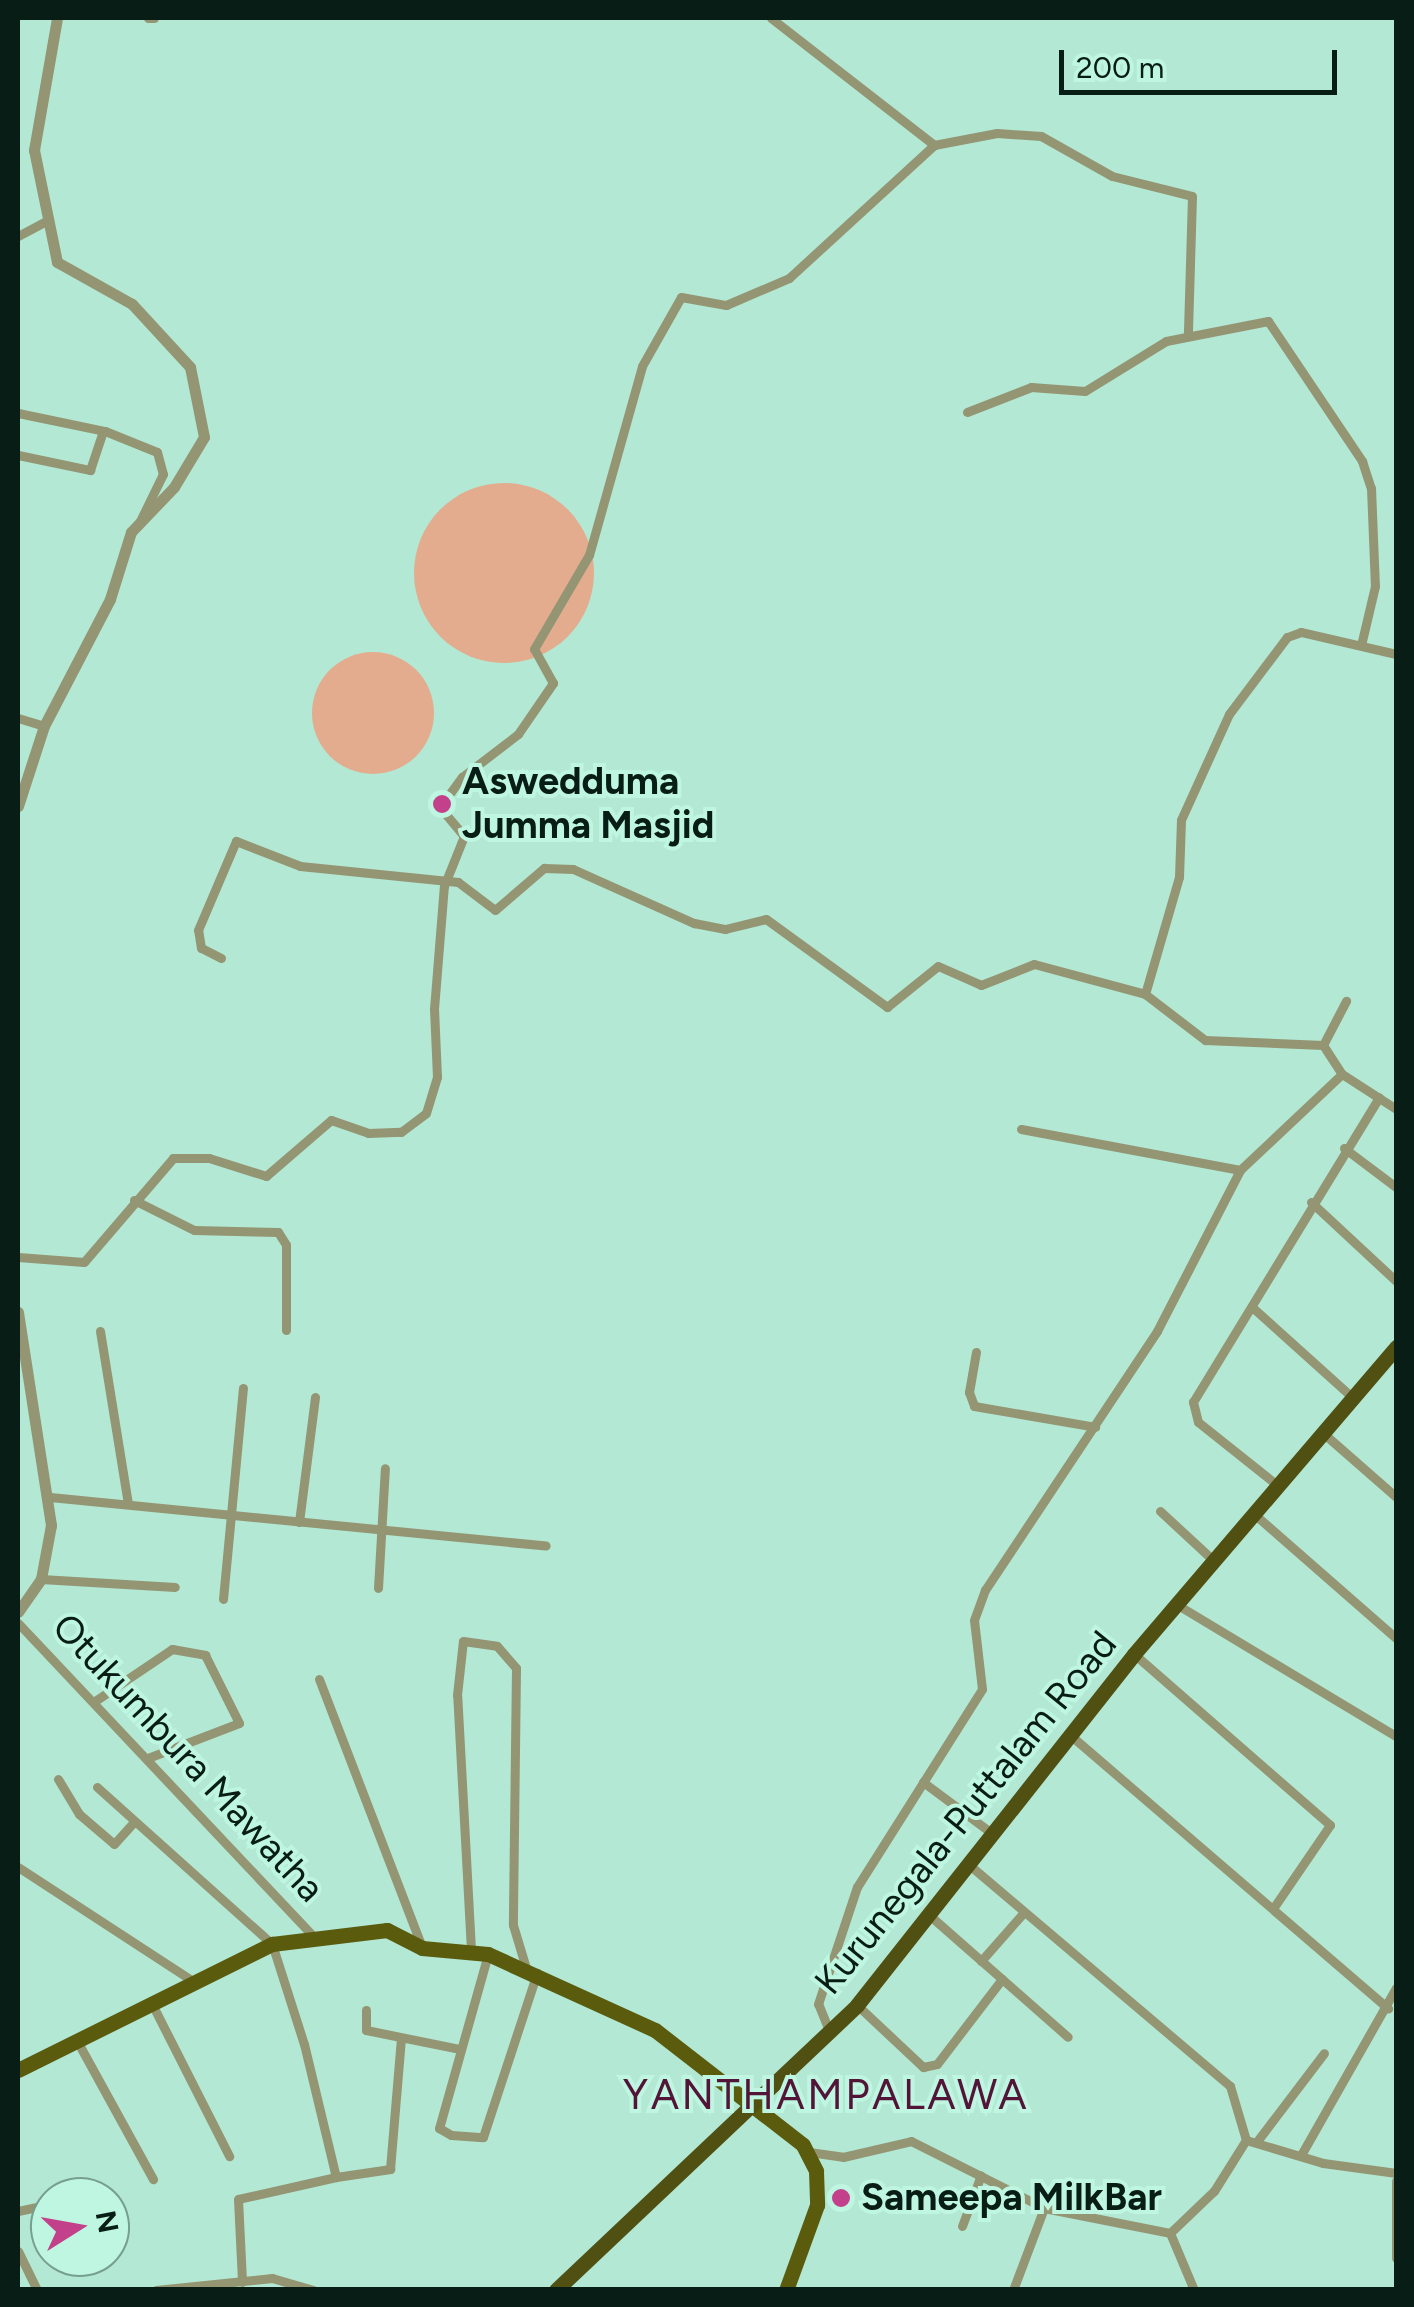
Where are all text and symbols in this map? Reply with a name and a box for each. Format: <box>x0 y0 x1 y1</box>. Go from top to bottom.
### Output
scale bar <box>1064 30 1342 92</box>
text: 200 m <box>1076 49 1164 86</box>
place label: Aswedduma Jumma Masjid <box>462 759 714 848</box>
marker: Aswedduma Jumma Masjid <box>431 793 453 815</box>
street label: Otukumbura Mawatha <box>43 1605 333 1911</box>
street label: Kurunegala-Puttalam Road <box>806 1622 1126 2004</box>
district label: YANTHAMPALAWA <box>623 2070 1029 2120</box>
place label: Sameepa MilkBar <box>861 2175 1162 2221</box>
north arrow <box>30 2177 130 2277</box>
marker: Sameepa MilkBar <box>830 2187 852 2209</box>
text: N <box>89 2208 126 2236</box>

